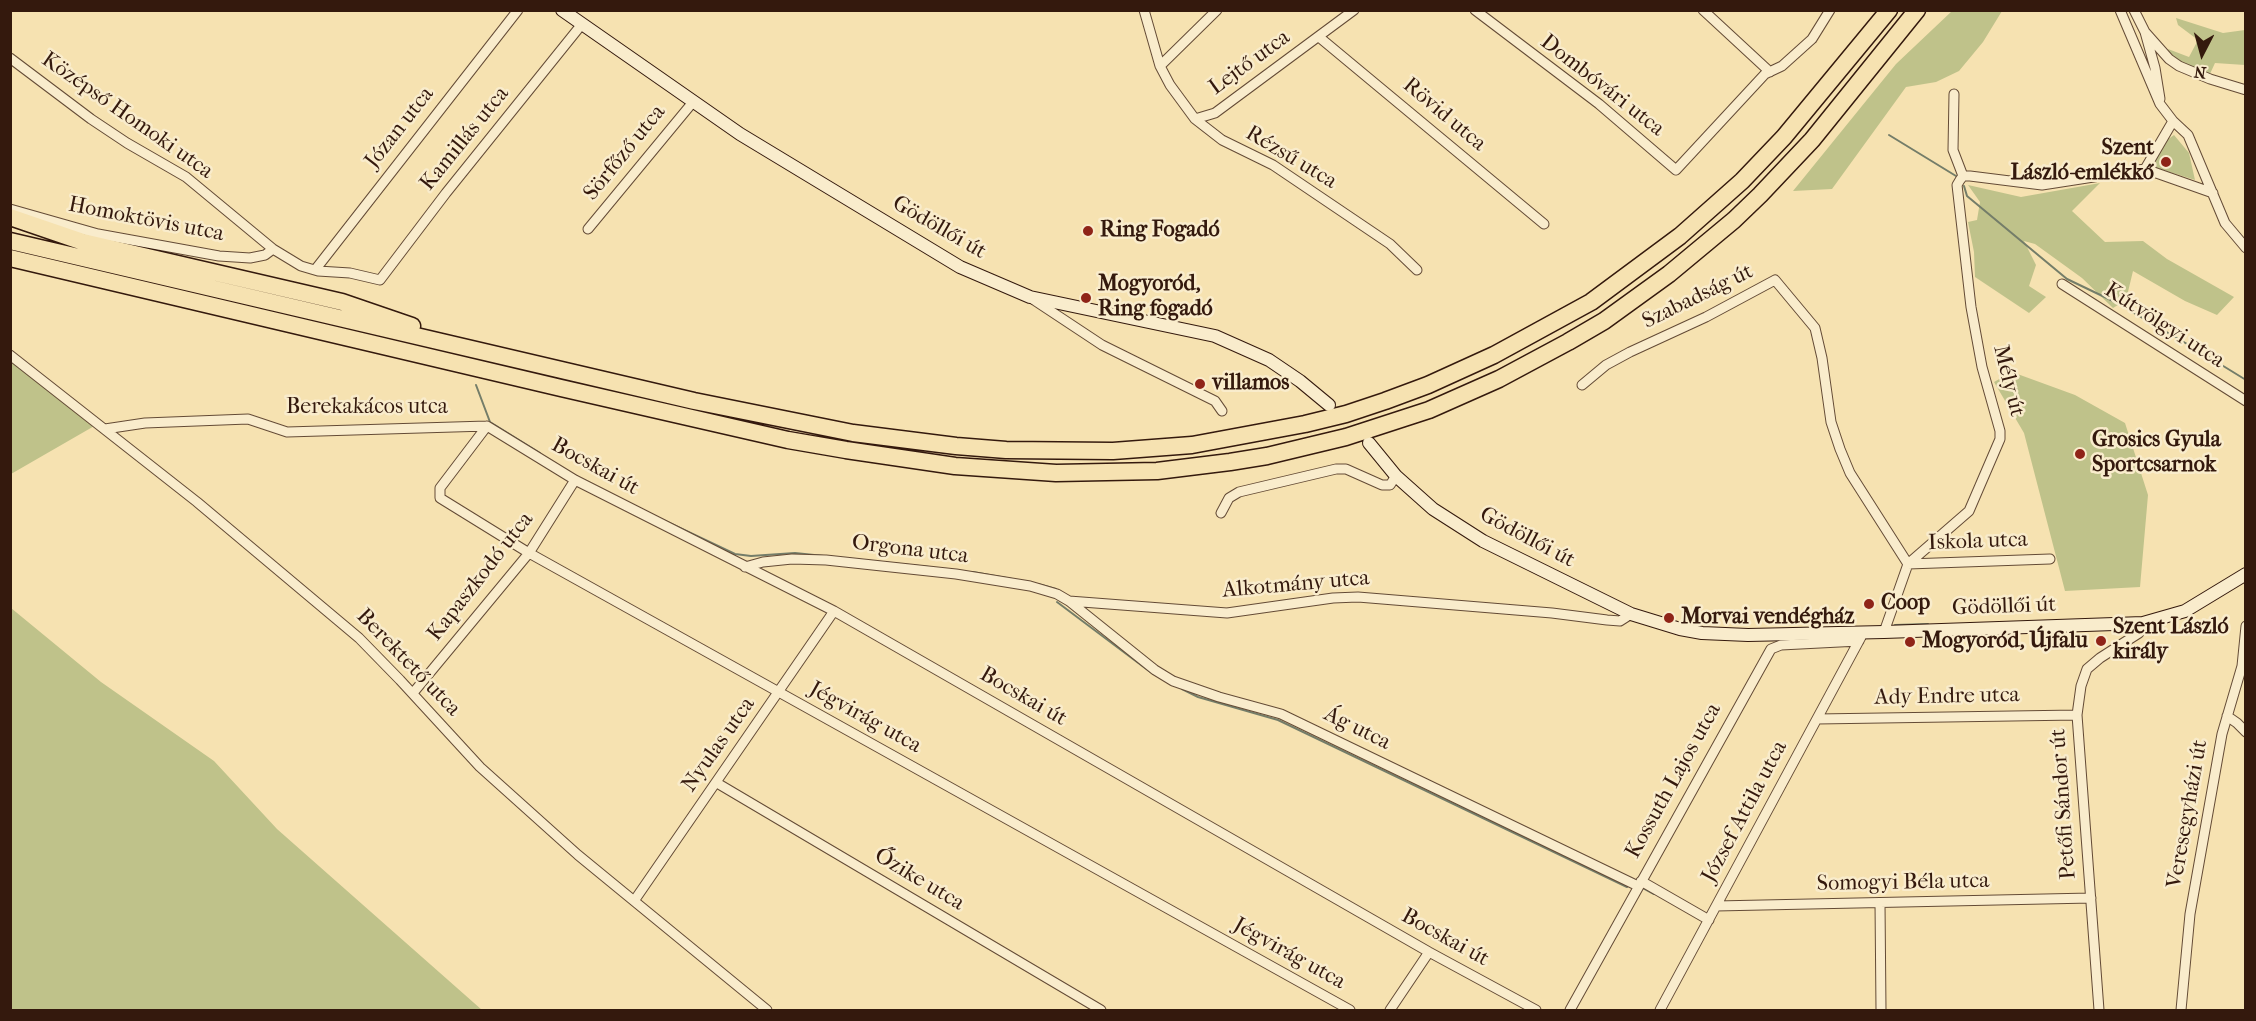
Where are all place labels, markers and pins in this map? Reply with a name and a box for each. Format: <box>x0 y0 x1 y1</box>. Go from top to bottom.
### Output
place label: Szent László-emlékkő <box>2010 136 2154 188</box>
marker: Szent László-emlékkő <box>2159 155 2173 169</box>
place label: Ring Fogadó <box>1100 218 1220 244</box>
marker: Ring Fogadó <box>1081 224 1095 238</box>
place label: Mogyoród, Ring fogadó <box>1098 272 1213 324</box>
marker: Mogyoród, Ring fogadó <box>1079 291 1093 305</box>
place label: villamos <box>1212 371 1289 397</box>
marker: villamos <box>1193 377 1207 391</box>
place label: Grosics Gyula Sportcsarnok <box>2092 428 2221 480</box>
marker: Grosics Gyula Sportcsarnok <box>2073 447 2087 461</box>
place label: Coop <box>1881 591 1930 617</box>
marker: Coop <box>1862 597 1876 611</box>
place label: Morvai vendégház <box>1681 605 1854 631</box>
marker: Morvai vendégház <box>1662 611 1676 625</box>
place label: Szent László király <box>2113 615 2229 666</box>
place label: Mogyoród, Újfalu <box>1922 629 2088 655</box>
marker: Szent László király <box>2094 634 2108 648</box>
marker: Mogyoród, Újfalu <box>1903 635 1917 649</box>

